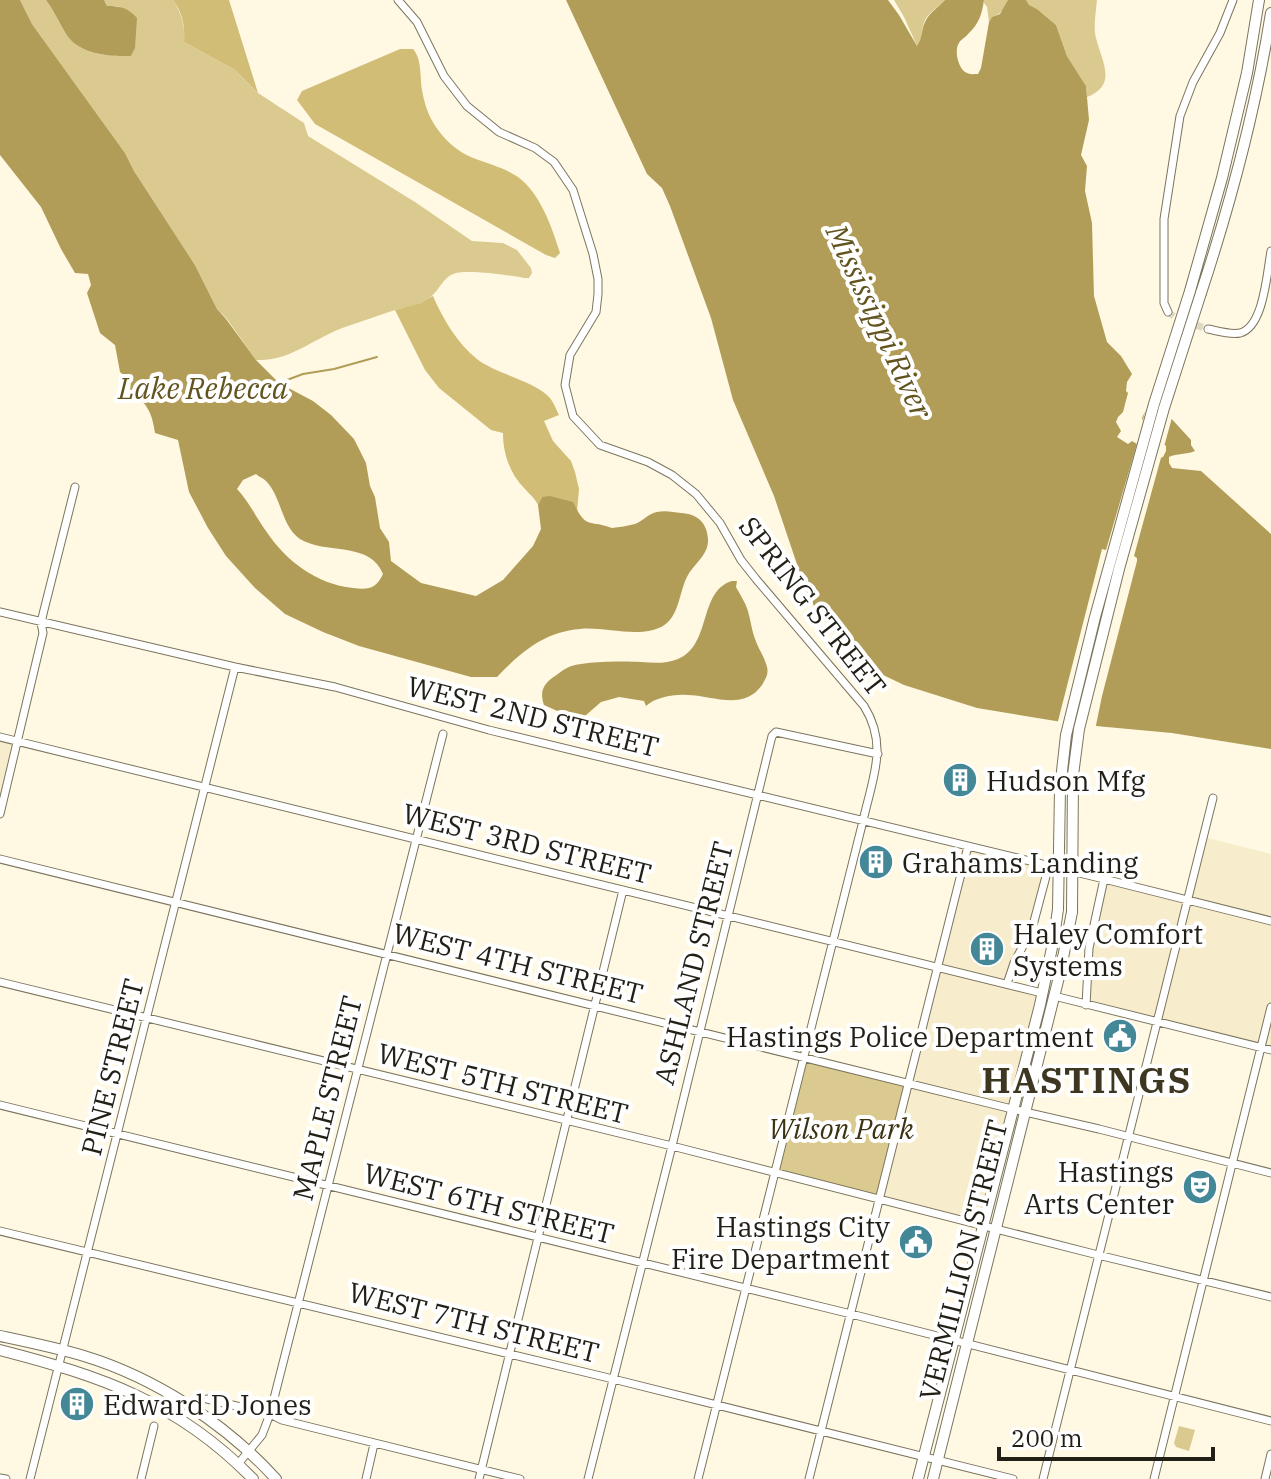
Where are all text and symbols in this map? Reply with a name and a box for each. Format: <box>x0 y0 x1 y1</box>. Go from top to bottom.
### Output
water label: Mississippi River <box>818 217 942 425</box>
water label: Lake Rebecca <box>117 368 289 407</box>
street label: SPRING STREET <box>731 509 895 703</box>
street label: WEST 2ND STREET <box>403 667 663 765</box>
building icon: Hudson Mfg <box>941 761 979 799</box>
place label: Hudson Mfg <box>986 762 1145 799</box>
street label: WEST 3RD STREET <box>399 794 655 892</box>
street label: ASHLAND STREET <box>645 838 741 1088</box>
building icon: Grahams Landing <box>857 843 895 881</box>
place label: Grahams Landing <box>902 844 1138 881</box>
street label: WEST 4TH STREET <box>389 914 647 1012</box>
place label: Haley Comfort Systems <box>1013 915 1203 984</box>
building icon: Haley Comfort Systems <box>968 930 1006 968</box>
street label: PINE STREET <box>72 975 152 1159</box>
street label: MAPLE STREET <box>284 992 370 1204</box>
public building icon: Hastings Police Department <box>1101 1017 1139 1055</box>
place label: Hastings Police Department <box>726 1018 1094 1055</box>
street label: WEST 5TH STREET <box>374 1034 632 1132</box>
district label: HASTINGS <box>982 1056 1192 1103</box>
park label: Wilson Park <box>768 1110 914 1147</box>
street label: VERMILLION STREET <box>910 1116 1016 1404</box>
place label: Hastings Arts Center <box>1024 1153 1175 1222</box>
street label: WEST 6TH STREET <box>360 1154 618 1252</box>
theatre icon: Hastings Arts Center <box>1181 1168 1219 1206</box>
place label: Hastings City Fire Department <box>671 1208 890 1277</box>
public building icon: Hastings City Fire Department <box>897 1223 935 1261</box>
street label: WEST 7TH STREET <box>345 1273 603 1371</box>
building icon: Edward D Jones <box>58 1385 96 1423</box>
place label: Edward D Jones <box>103 1386 312 1423</box>
scale bar <box>999 1411 1213 1461</box>
text: 200 m <box>1011 1422 1083 1454</box>

